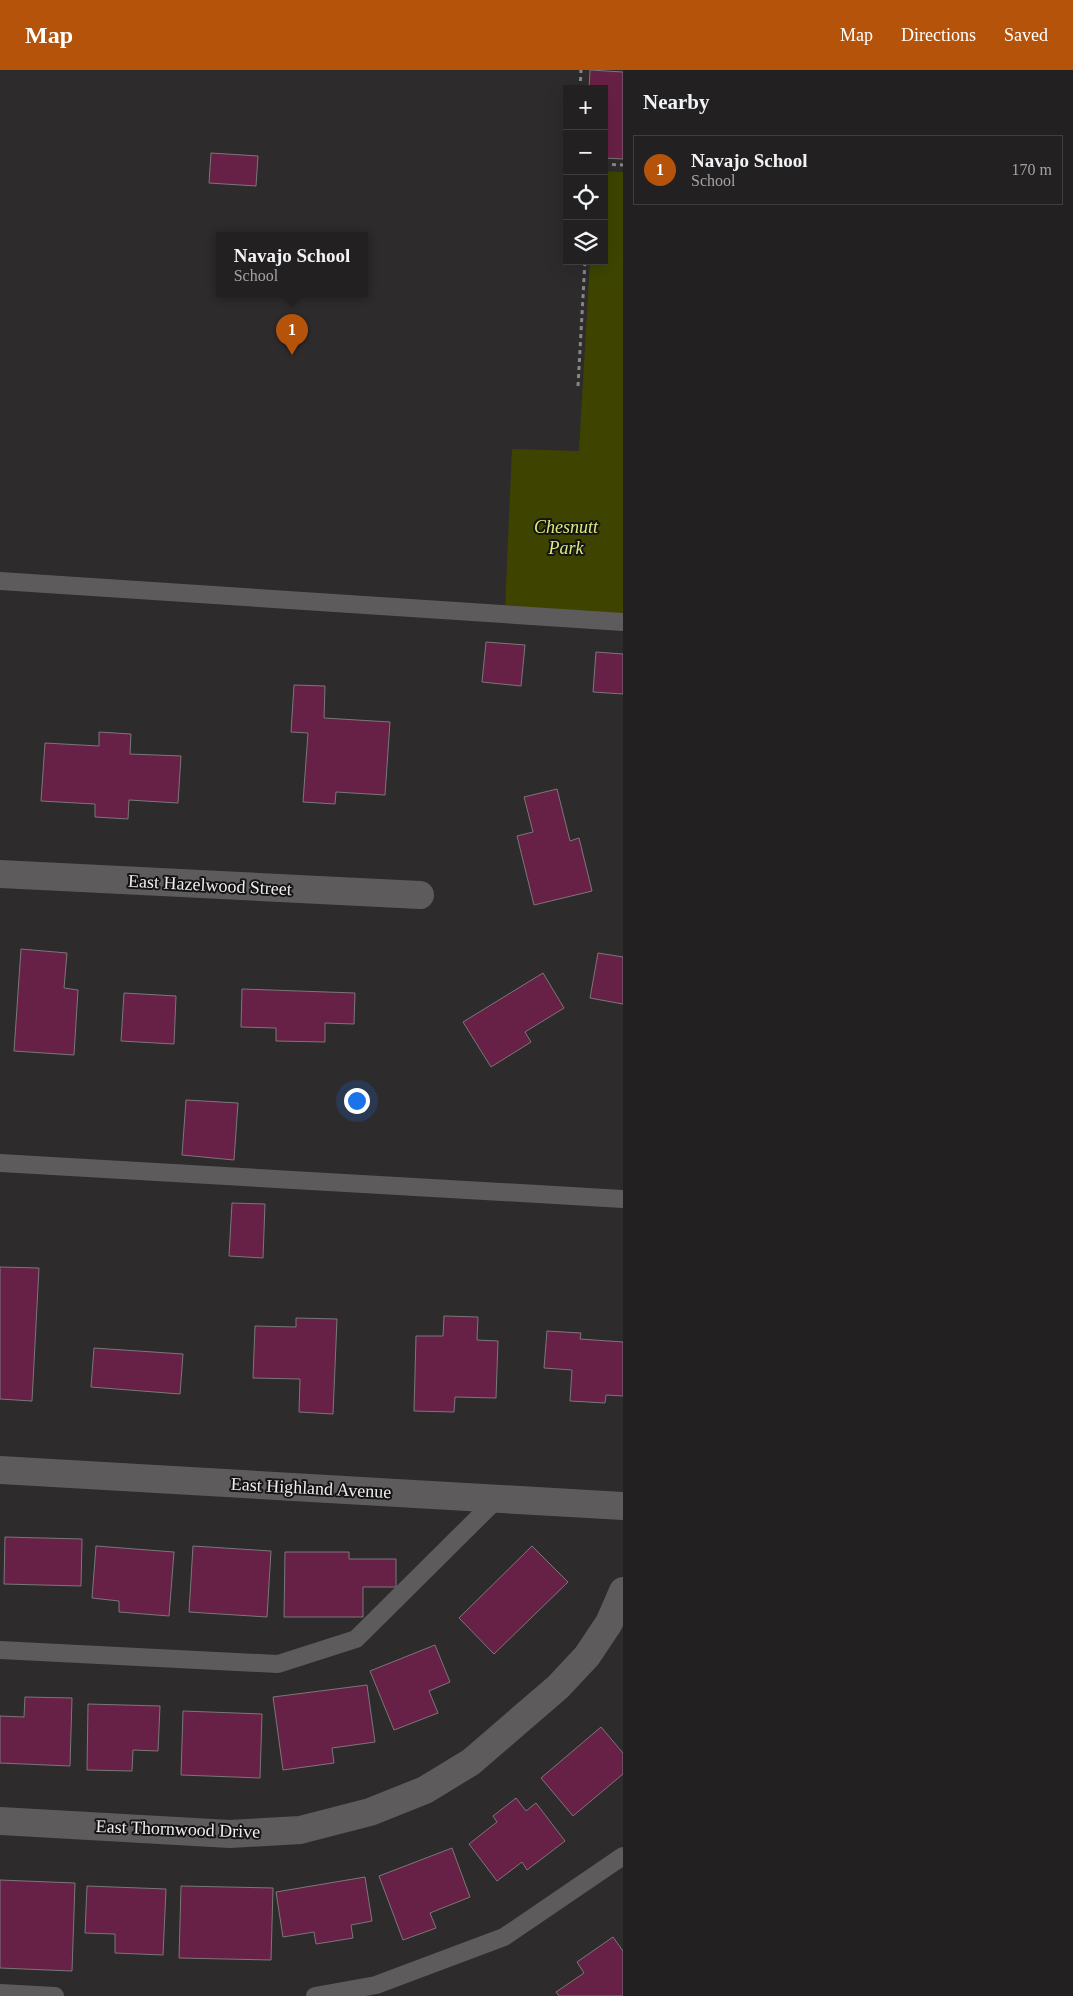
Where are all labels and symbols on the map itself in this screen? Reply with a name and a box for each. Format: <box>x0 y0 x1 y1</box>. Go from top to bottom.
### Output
pin: 1 <box>276 314 308 355</box>
park label: Chesnutt Park <box>534 517 599 558</box>
street label: East Hazelwood Street <box>128 871 292 899</box>
your location <box>344 1088 370 1114</box>
street label: East Highland Avenue <box>230 1474 392 1502</box>
street label: East Thornwood Drive <box>95 1816 261 1842</box>

